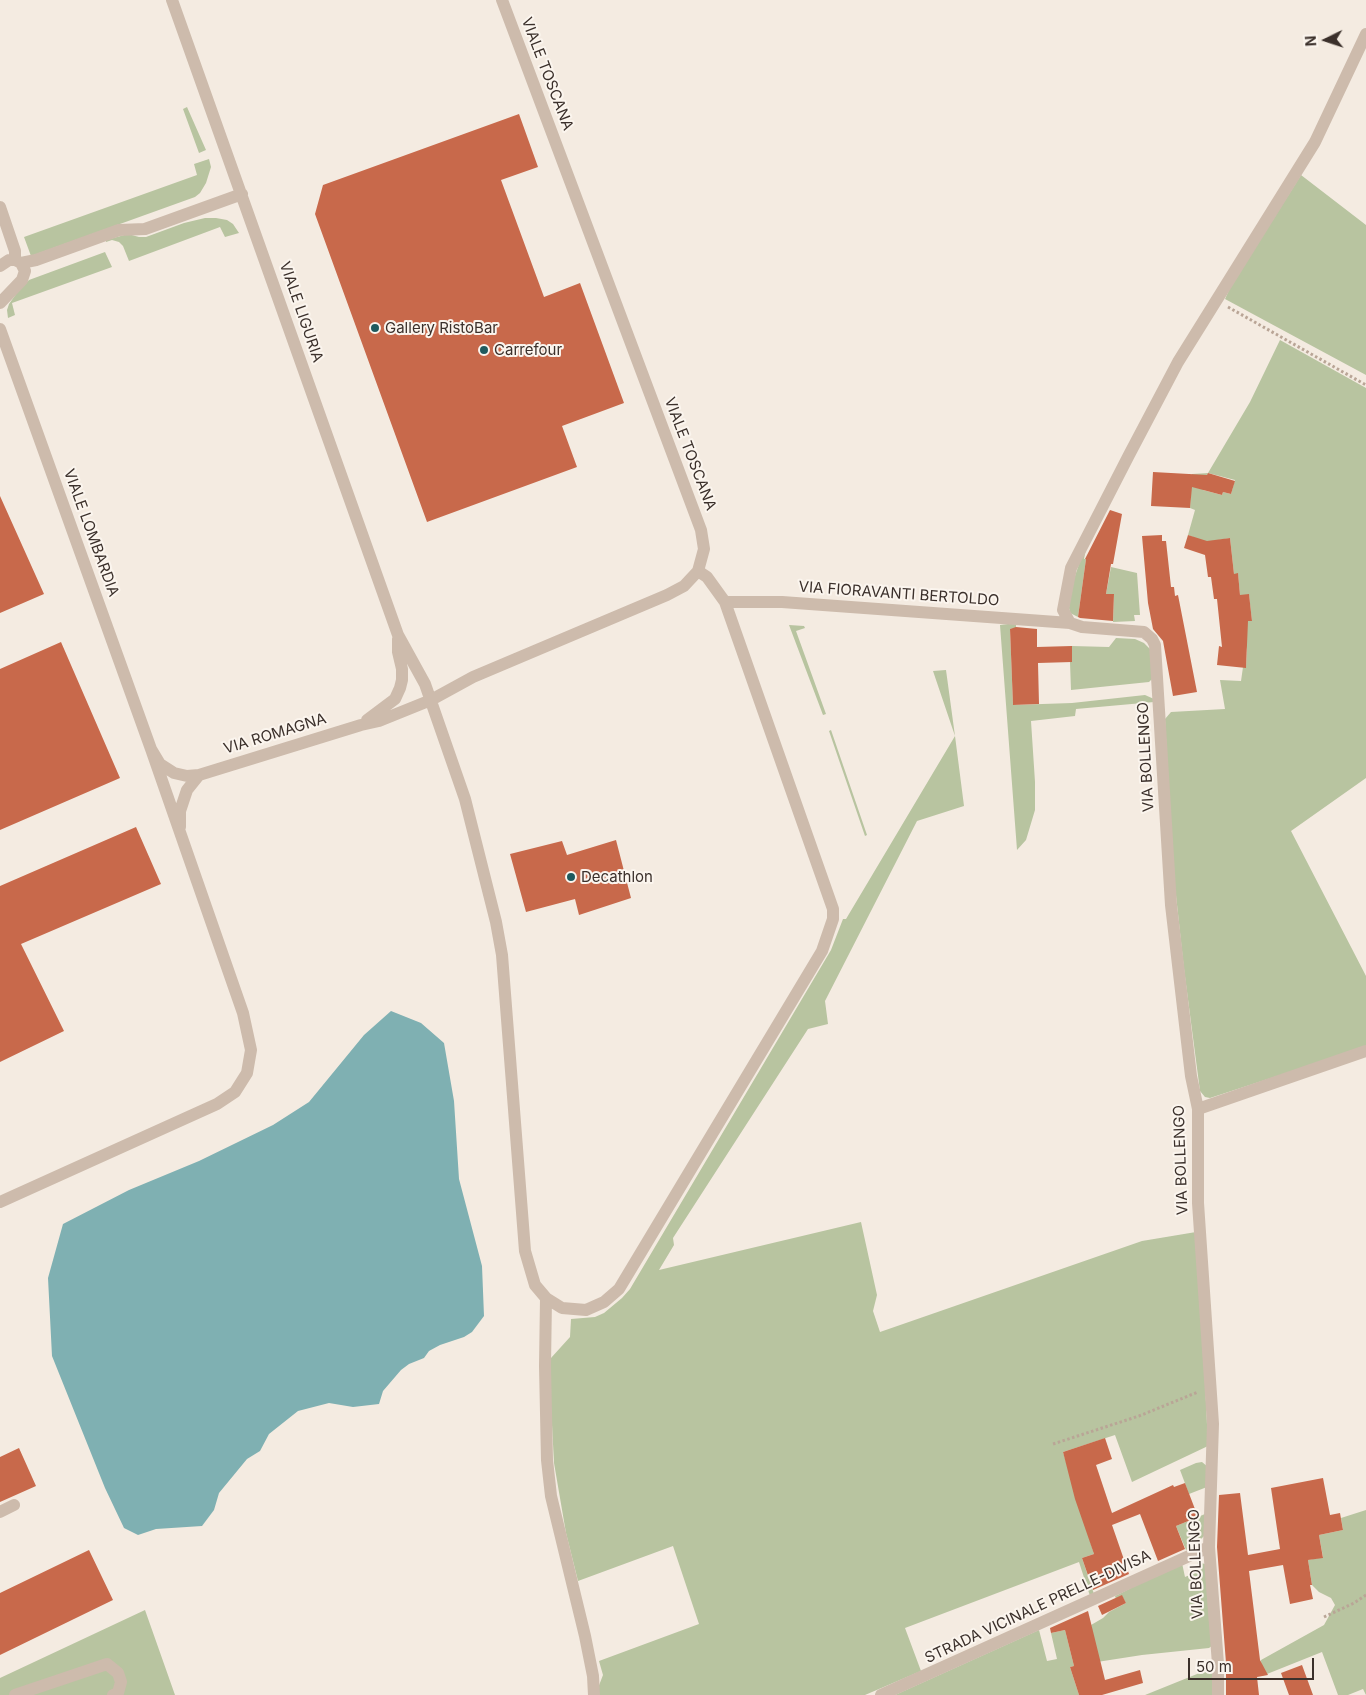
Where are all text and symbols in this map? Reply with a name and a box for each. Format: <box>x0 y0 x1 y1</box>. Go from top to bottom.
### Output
street label: VIALE TOSCANA <box>517 15 577 133</box>
north arrow <box>1301 15 1351 65</box>
text: N <box>1302 35 1319 47</box>
street label: VIALE LIGURIA <box>275 259 327 365</box>
place label: Gallery RistoBar <box>385 319 498 337</box>
marker: Gallery RistoBar <box>369 322 381 334</box>
place label: Carrefour <box>494 341 562 359</box>
marker: Carrefour <box>478 344 490 356</box>
street label: VIALE TOSCANA <box>660 395 720 513</box>
street label: VIALE LOMBARDIA <box>60 467 122 599</box>
street label: VIA FIORAVANTI BERTOLDO <box>798 578 1000 610</box>
street label: VIA BOLLENGO <box>1134 702 1158 812</box>
street label: VIA ROMAGNA <box>222 710 328 758</box>
place label: Decathlon <box>581 868 653 886</box>
marker: Decathlon <box>565 871 577 883</box>
street label: VIA BOLLENGO <box>1170 1105 1192 1215</box>
street label: VIA BOLLENGO <box>1185 1509 1207 1619</box>
street label: STRADA VICINALE PRELLE-DIVISA <box>922 1547 1154 1667</box>
scale bar <box>1191 1648 1317 1680</box>
text: 50 m <box>1196 1657 1232 1676</box>

